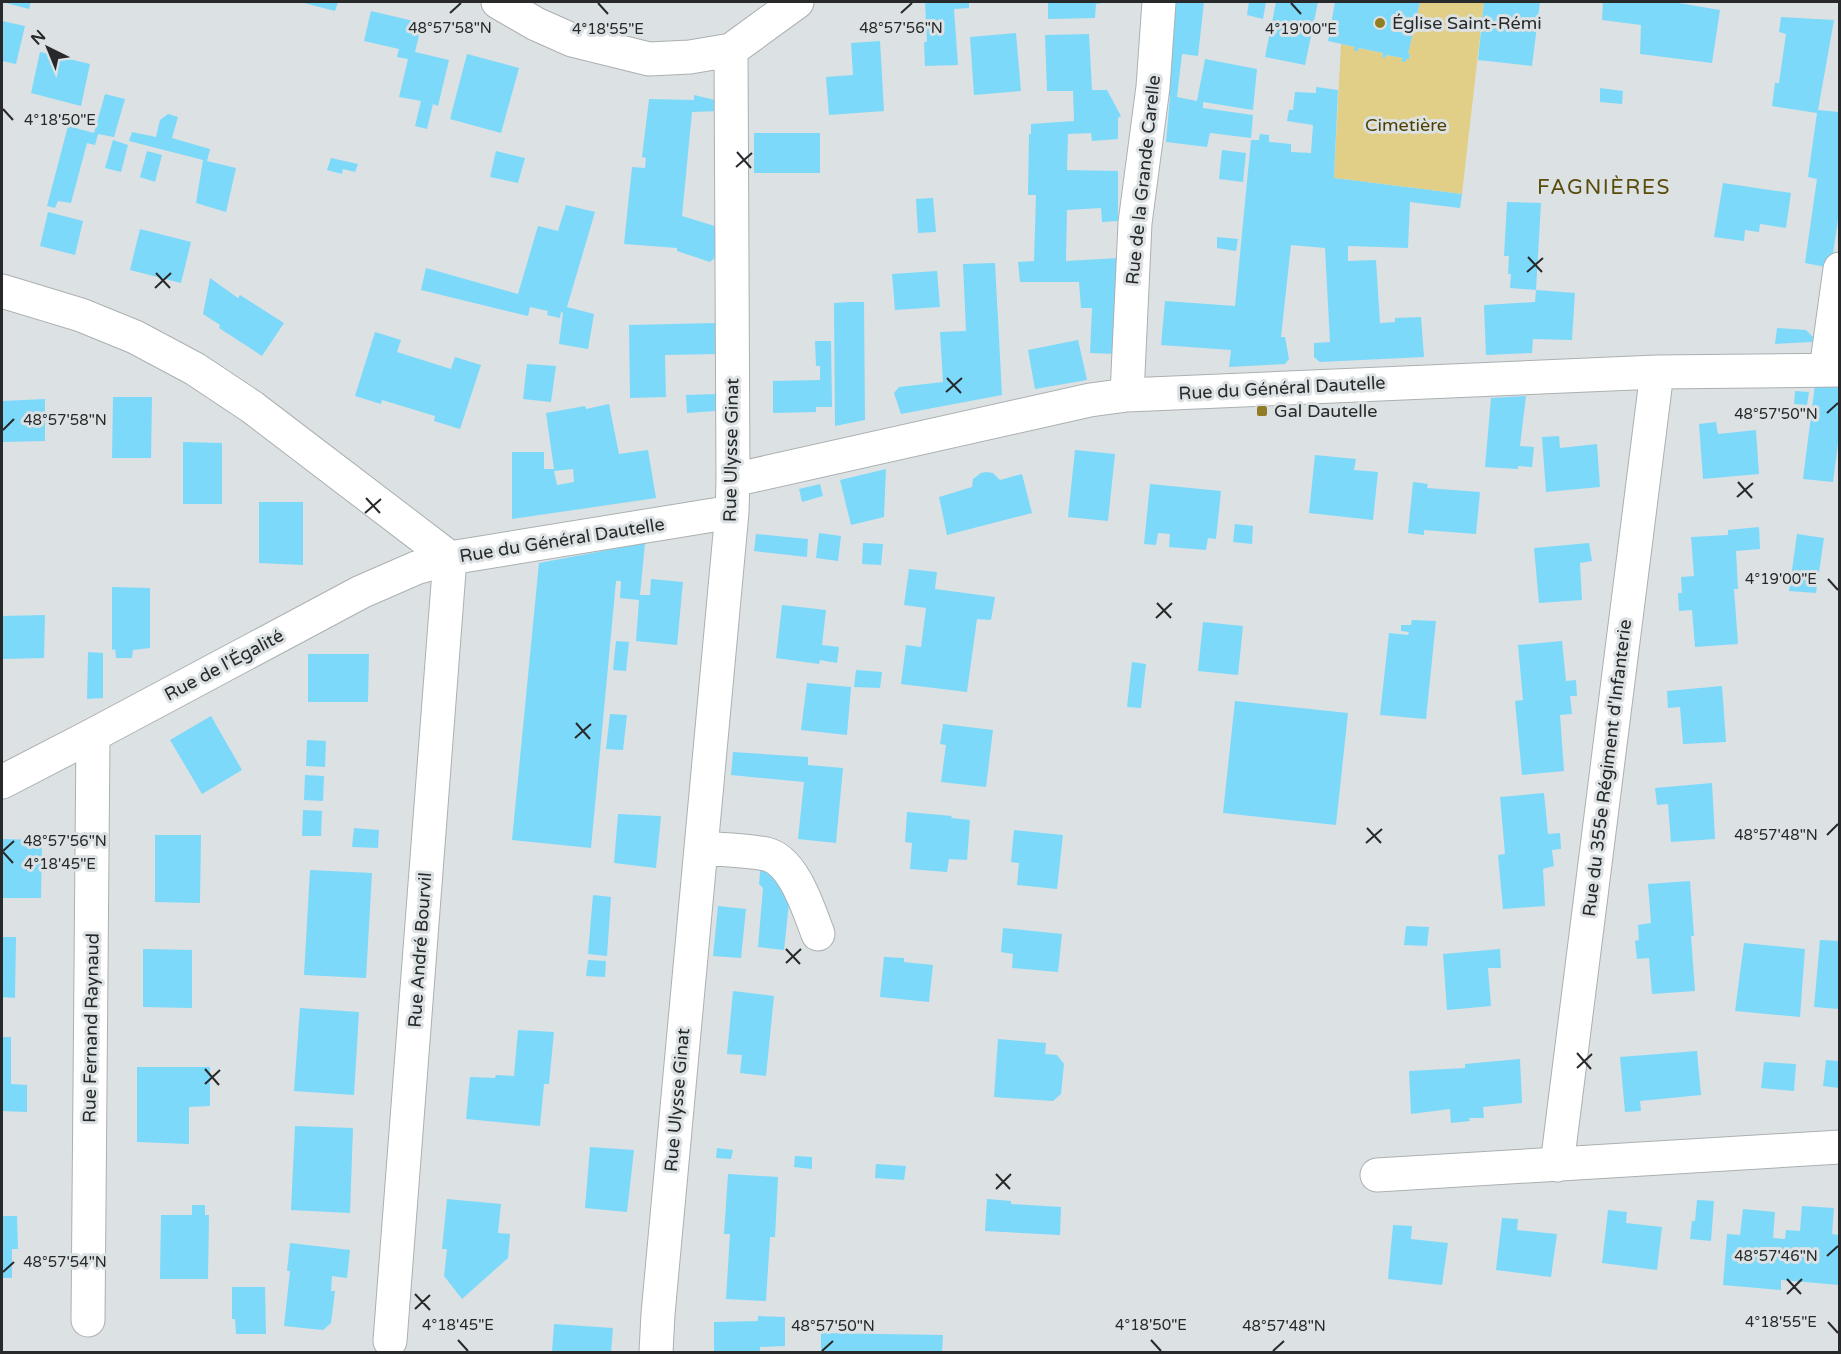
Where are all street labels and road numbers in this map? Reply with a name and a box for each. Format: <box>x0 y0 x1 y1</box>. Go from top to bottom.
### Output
street label: Rue de la Grande Carelle <box>1121 74 1165 286</box>
street label: Rue du Général Dautelle <box>1178 372 1386 404</box>
street label: Rue Ulysse Ginat <box>719 378 743 522</box>
street label: Rue du Général Dautelle <box>458 513 666 567</box>
street label: Rue du 355e Régiment d'Infanterie <box>1578 618 1636 918</box>
street label: Rue de l'Égalité <box>161 624 287 706</box>
street label: Rue André Bourvil <box>404 872 436 1028</box>
street label: Rue Fernand Raynaud <box>78 933 104 1123</box>
street label: Rue Ulysse Ginat <box>660 1027 694 1173</box>

